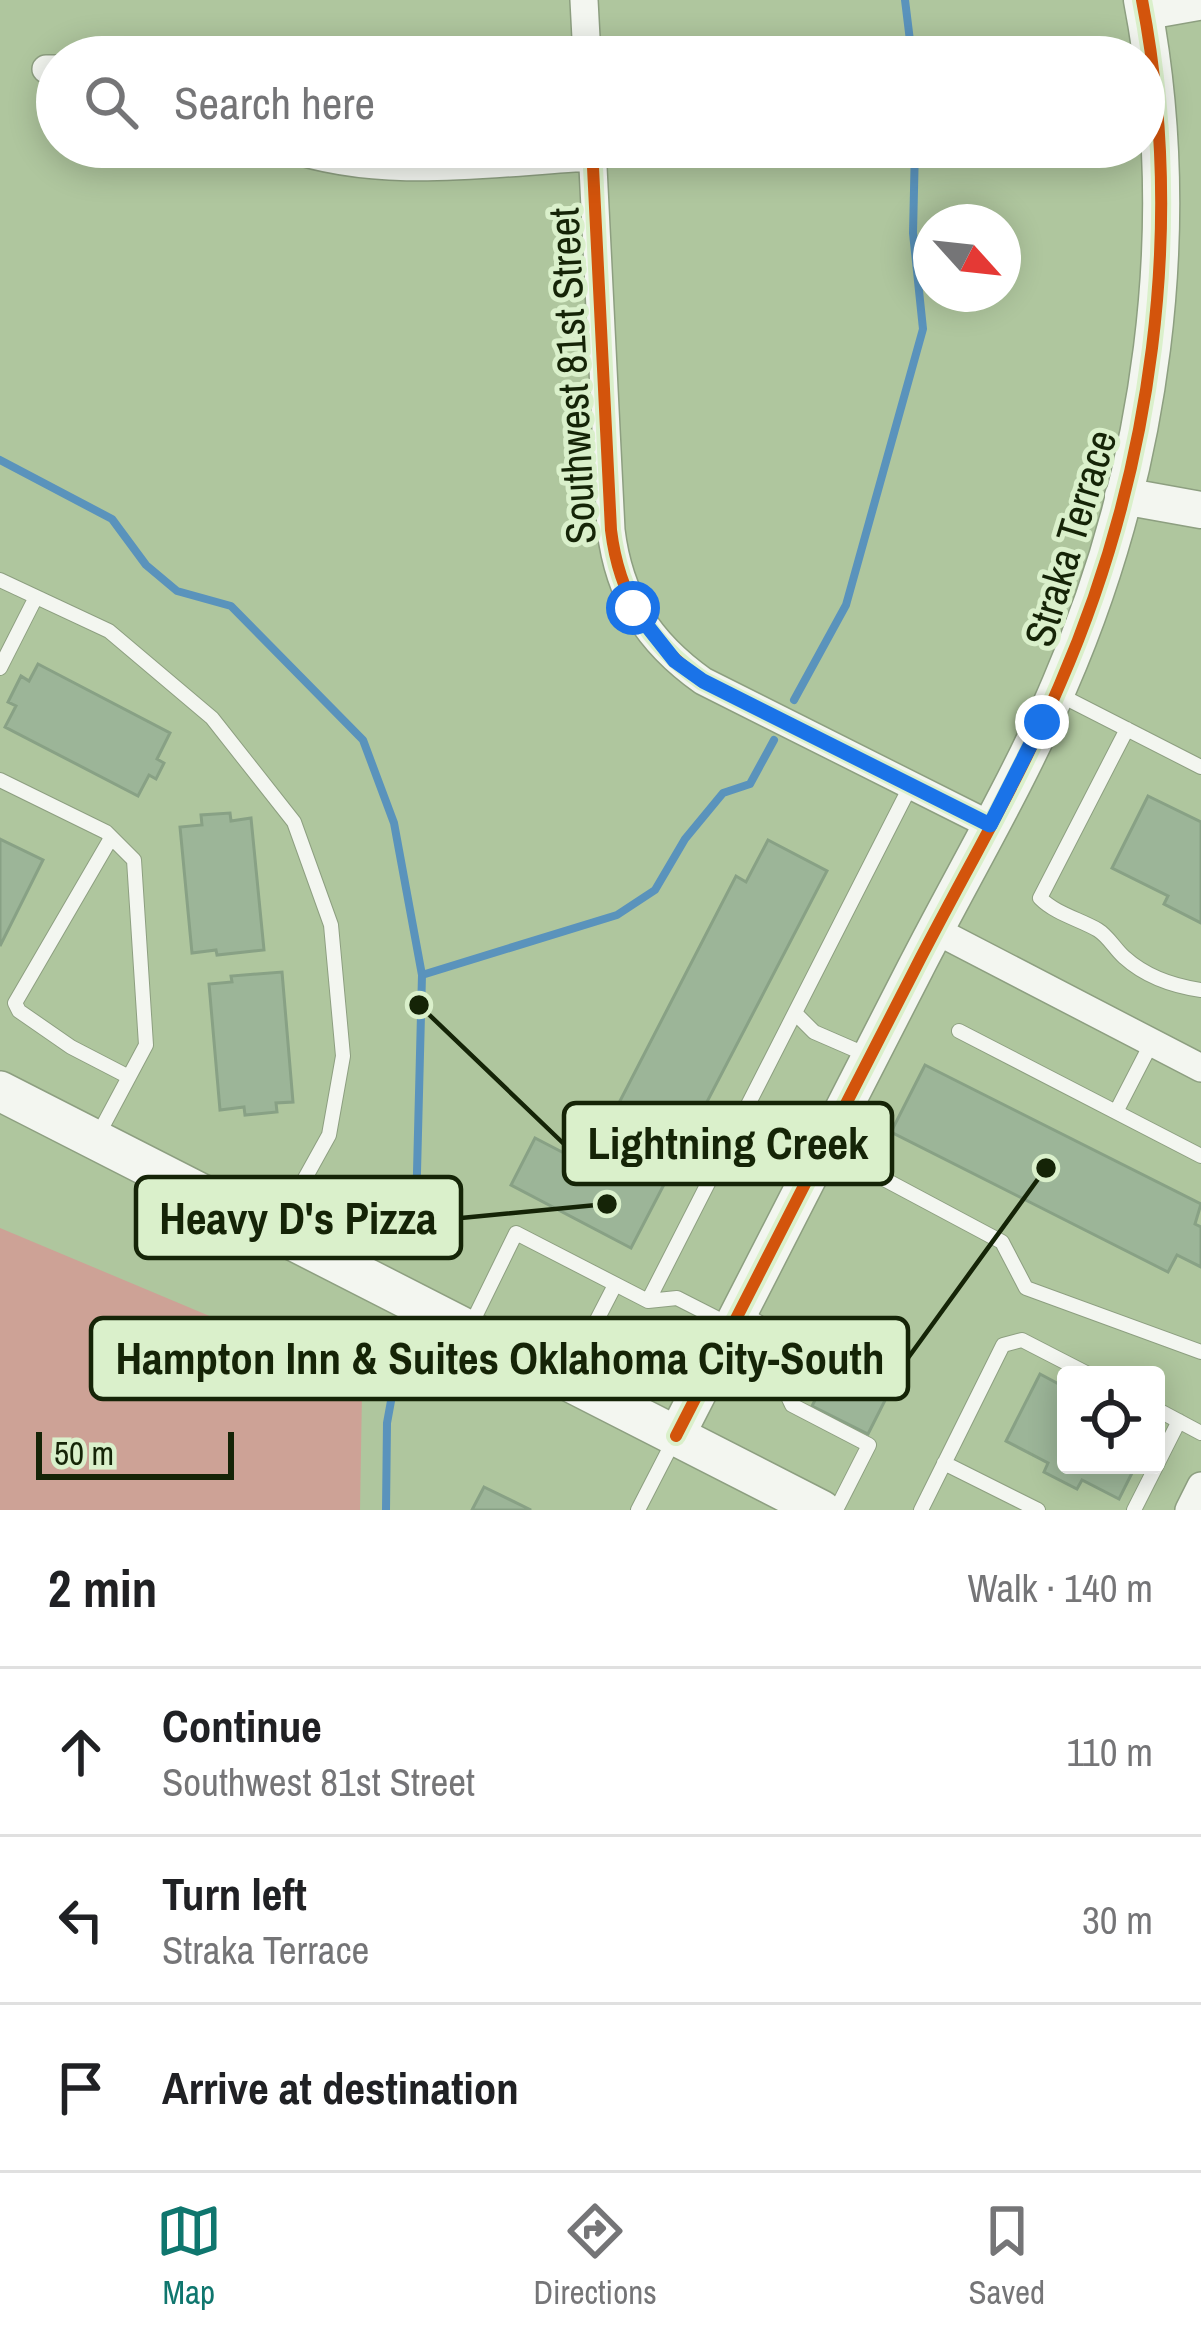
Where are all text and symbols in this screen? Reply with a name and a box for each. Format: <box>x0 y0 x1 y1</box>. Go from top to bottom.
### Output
search box <box>36 36 1165 168</box>
icon: search <box>78 69 144 135</box>
text: Search here <box>174 72 375 133</box>
north arrow <box>913 204 1021 312</box>
street label: Southwest 81st Street <box>535 206 609 546</box>
street label: Straka Terrace <box>1011 423 1129 653</box>
route start <box>606 581 660 635</box>
route end <box>1015 695 1069 749</box>
callout: Lightning Creek <box>564 1103 892 1184</box>
text: Lightning Creek <box>588 1112 869 1173</box>
callout: Heavy D's Pizza <box>136 1177 461 1258</box>
text: Heavy D's Pizza <box>159 1187 437 1248</box>
callout: Hampton Inn & Suites Oklahoma City-South <box>91 1318 908 1399</box>
text: Hampton Inn & Suites Oklahoma City-South <box>116 1327 884 1388</box>
map controls <box>1057 1366 1165 1474</box>
button: locate <box>1057 1366 1165 1474</box>
scale bar <box>36 1426 234 1479</box>
text: 50 m <box>54 1431 114 1475</box>
text: 2 min <box>48 1554 157 1623</box>
text: Walk · 140 m <box>968 1562 1153 1614</box>
text: Continue <box>162 1695 322 1756</box>
icon: ahead <box>48 1719 114 1785</box>
text: 110 m <box>1066 1726 1153 1778</box>
text: Southwest 81st Street <box>162 1756 475 1808</box>
text: Turn left <box>162 1863 307 1924</box>
icon: left <box>48 1887 114 1953</box>
text: 30 m <box>1082 1894 1153 1946</box>
text: Straka Terrace <box>162 1924 369 1976</box>
icon: arrive <box>48 2055 114 2121</box>
text: Arrive at destination <box>162 2057 519 2118</box>
tab: Map <box>156 2198 222 2314</box>
tab: Directions <box>533 2198 657 2314</box>
tab: Saved <box>968 2198 1045 2314</box>

